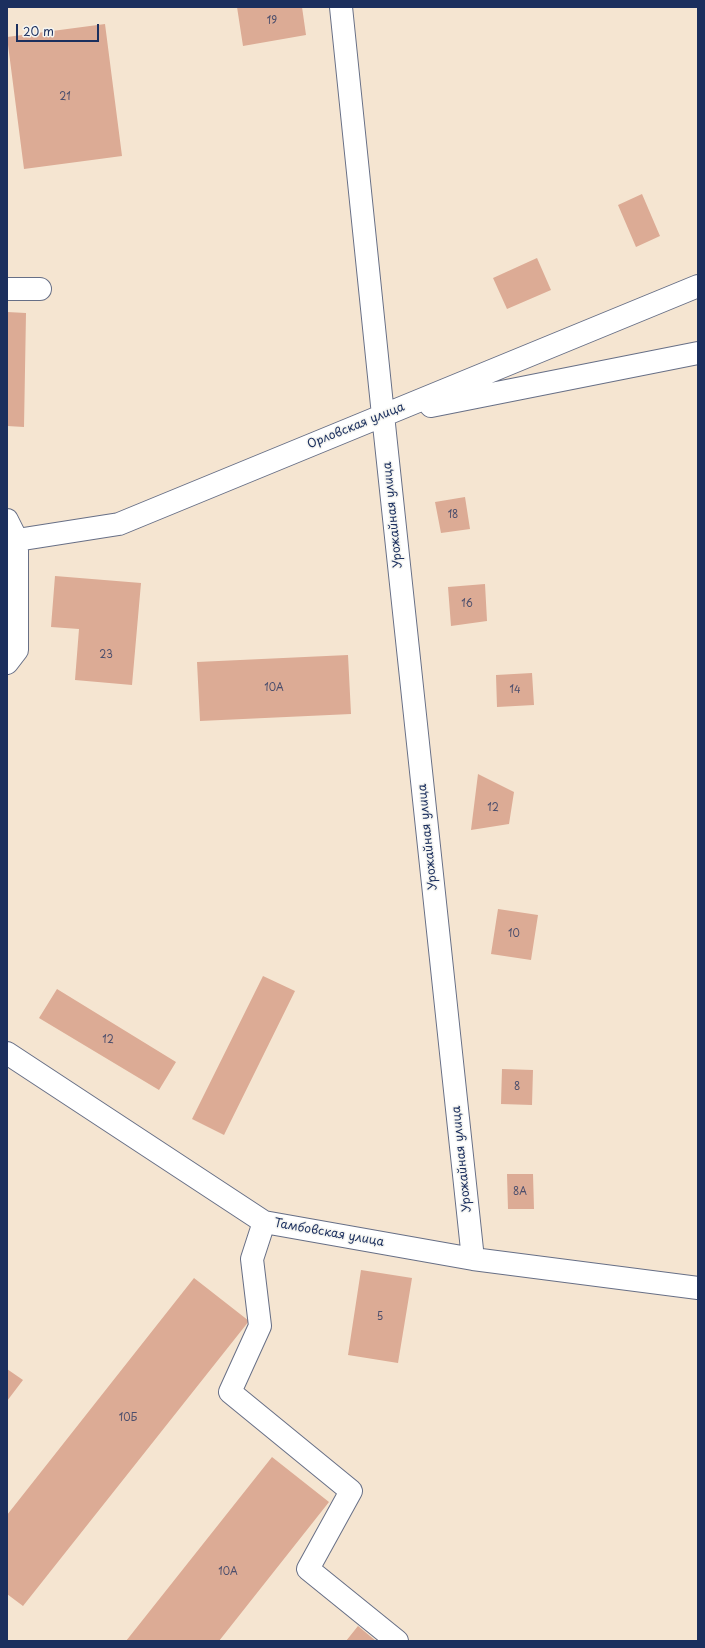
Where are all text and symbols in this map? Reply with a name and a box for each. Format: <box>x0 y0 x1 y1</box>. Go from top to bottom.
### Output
house number: 19 <box>267 15 277 27</box>
scale bar <box>18 16 101 42</box>
text: 20 m <box>23 22 54 40</box>
house number: 21 <box>59 91 71 103</box>
street label: Орловская улица <box>305 400 407 452</box>
street label: Урожайная улица <box>380 461 406 569</box>
house number: 18 <box>448 509 458 521</box>
house number: 16 <box>461 598 473 610</box>
house number: 23 <box>99 649 113 661</box>
house number: 10А <box>264 682 284 694</box>
house number: 14 <box>509 684 521 696</box>
street label: Урожайная улица <box>415 783 441 891</box>
house number: 12 <box>487 802 499 814</box>
house number: 10 <box>508 928 520 940</box>
house number: 12 <box>102 1034 114 1046</box>
house number: 8 <box>514 1081 520 1093</box>
street label: Урожайная улица <box>449 1105 475 1213</box>
house number: 8А <box>513 1186 527 1198</box>
street label: Тамбовская улица <box>273 1216 385 1250</box>
house number: 5 <box>377 1311 383 1323</box>
house number: 10Б <box>119 1412 137 1424</box>
house number: 10А <box>218 1566 238 1578</box>

